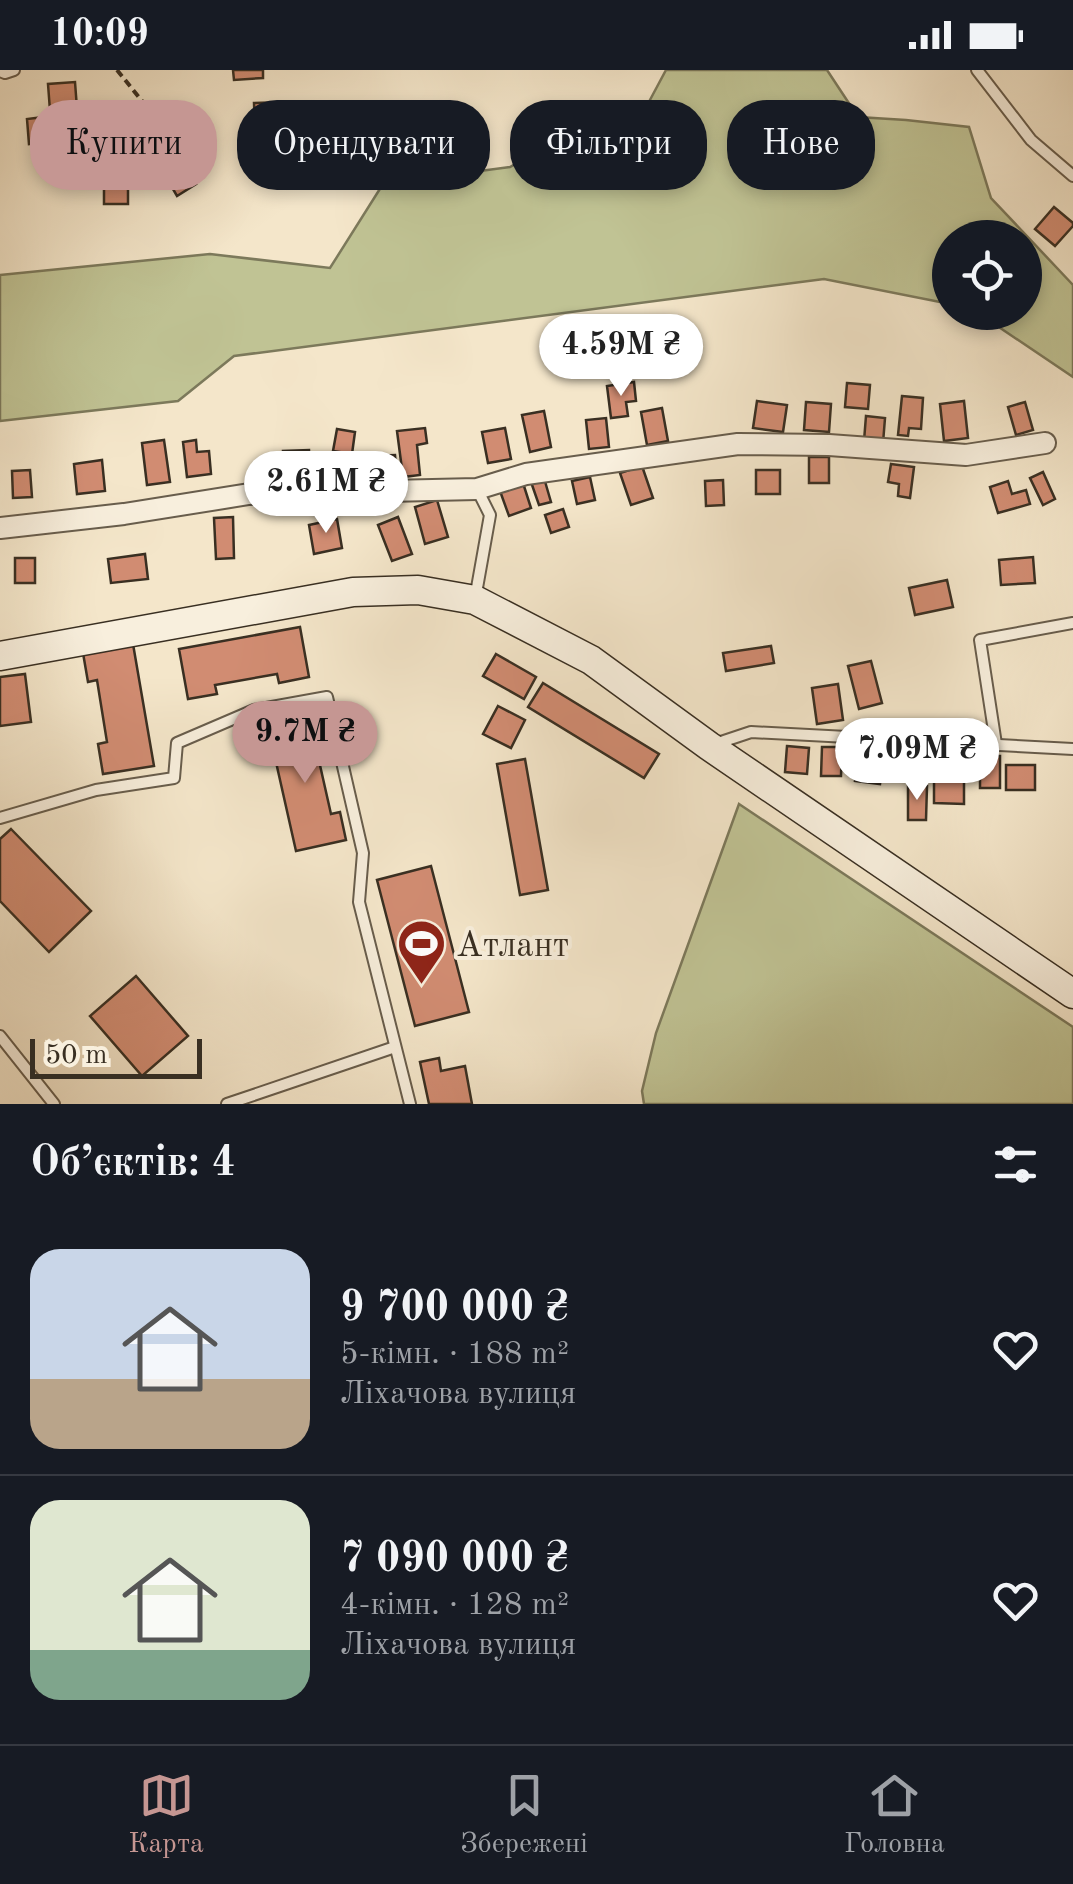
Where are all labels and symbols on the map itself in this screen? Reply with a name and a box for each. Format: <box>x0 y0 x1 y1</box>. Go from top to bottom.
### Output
pin: 4.59M ₴ <box>529 314 713 399</box>
pin: 2.61M ₴ <box>234 451 418 536</box>
pin: 9.7M ₴ <box>224 701 386 786</box>
pin: 7.09M ₴ <box>825 718 1009 803</box>
sports icon: Атлант <box>395 918 447 986</box>
place label: Атлант <box>456 929 569 964</box>
scale bar <box>30 1034 202 1078</box>

